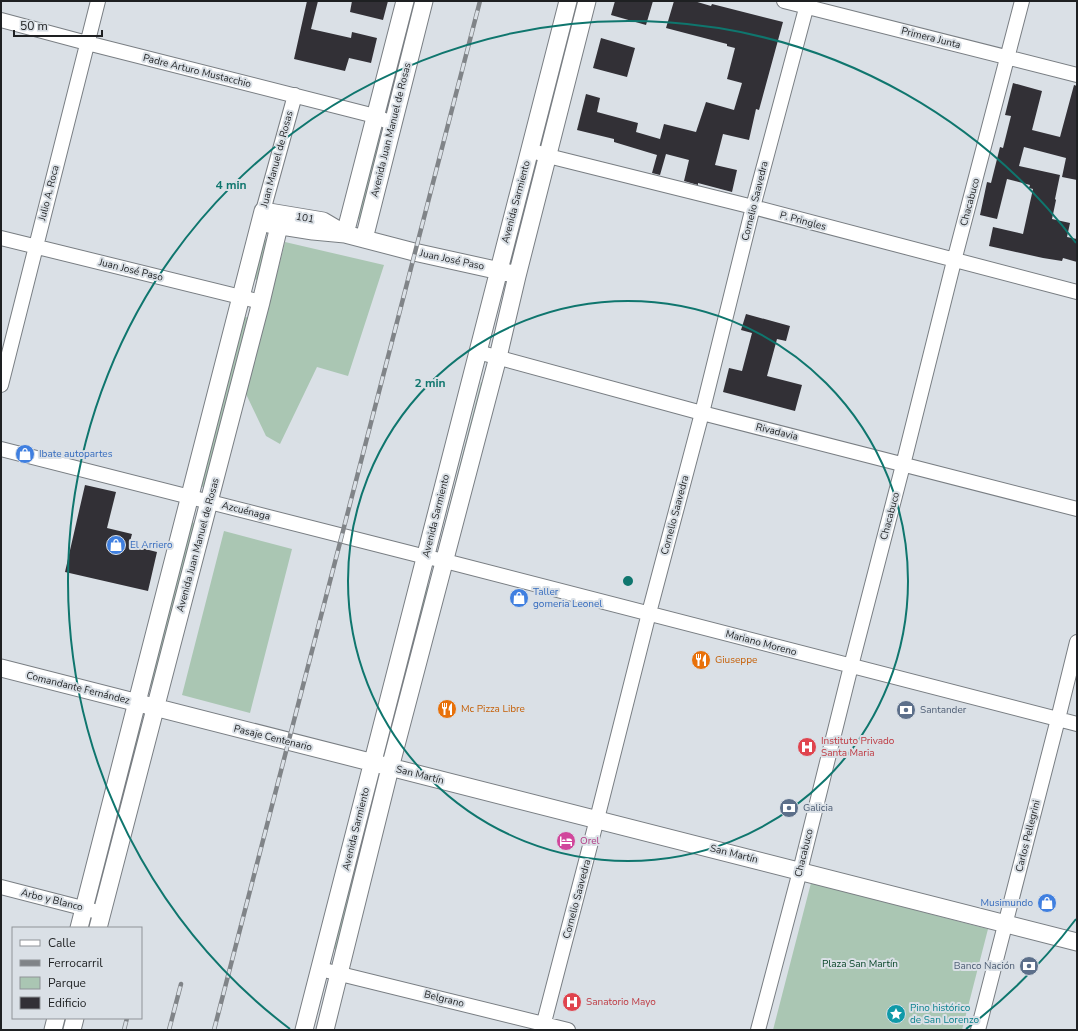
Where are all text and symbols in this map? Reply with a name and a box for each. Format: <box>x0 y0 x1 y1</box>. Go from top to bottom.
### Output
scale bar <box>14 12 102 38</box>
text: 50 m <box>20 18 48 34</box>
street label: Primera Junta <box>900 24 962 52</box>
street label: Padre Arturo Mustacchio <box>141 51 253 91</box>
street label: Avenida Juan Manuel de Rosas <box>367 61 415 199</box>
street label: Juan Manuel de Rosas <box>257 109 297 210</box>
street label: Avenida Sarmiento <box>498 159 534 245</box>
street label: Cornelio Saavedra <box>738 160 772 242</box>
street label: Julio A. Roca <box>35 164 63 223</box>
street label: Chacabuco <box>957 176 983 228</box>
text: 4 min <box>215 177 247 193</box>
street label: P. Pringles <box>778 208 828 234</box>
street label: 101 <box>295 210 315 226</box>
street label: Juan José Paso <box>417 246 486 274</box>
street label: Juan José Paso <box>96 255 165 285</box>
text: 2 min <box>414 375 446 391</box>
street label: Rivadavia <box>754 420 800 444</box>
shop icon: Ibate autopartes <box>14 443 36 465</box>
place label: Ibate autopartes <box>39 447 113 461</box>
street label: Avenida Sarmiento <box>419 473 453 559</box>
street label: Cornelio Saavedra <box>658 474 692 556</box>
street label: Avenida Juan Manuel de Rosas <box>173 476 223 614</box>
street label: Chacabuco <box>877 490 903 542</box>
street label: Azcuénaga <box>220 498 272 524</box>
shop icon: El Arriero <box>105 534 127 556</box>
place label: El Arriero <box>130 538 173 552</box>
centre of rings <box>621 574 635 588</box>
place label: Taller gomeria Leonel <box>533 585 602 611</box>
shop icon: Taller gomeria Leonel <box>508 587 530 609</box>
street label: Mariano Moreno <box>724 627 799 659</box>
restaurant icon: Giuseppe <box>690 649 712 671</box>
place label: Giuseppe <box>715 653 757 667</box>
street label: Comandante Fernández <box>25 668 132 708</box>
restaurant icon: Mc Pizza Libre <box>436 698 458 720</box>
bank icon: Santander <box>895 699 917 721</box>
place label: Mc Pizza Libre <box>461 702 525 716</box>
place label: Santander <box>920 703 967 717</box>
street label: Pasaje Centenario <box>232 721 314 755</box>
place label: Instituto Privado Santa Maria <box>821 734 895 760</box>
hospital icon: Instituto Privado Santa Maria <box>796 736 818 758</box>
street label: San Martín <box>395 762 445 788</box>
street label: Avenida Sarmiento <box>339 786 373 872</box>
bank icon: Galicia <box>778 797 800 819</box>
street label: Carlos Pellegrini <box>1012 799 1044 873</box>
place label: Galicia <box>803 801 833 815</box>
street label: Chacabuco <box>791 827 817 879</box>
hotel icon: Orel <box>555 830 577 852</box>
place label: Orel <box>580 834 600 848</box>
street label: San Martín <box>709 841 759 867</box>
street label: Cornelio Saavedra <box>560 858 594 940</box>
street label: Arbo y Blanco <box>20 886 85 915</box>
shop icon: Musimundo <box>1036 892 1058 914</box>
place label: Musimundo <box>980 896 1033 910</box>
legend <box>12 927 142 1019</box>
text: Calle <box>48 935 76 951</box>
text: Ferrocarril <box>48 955 103 971</box>
bank icon: Banco Nación <box>1018 955 1040 977</box>
park label: Plaza San Martín <box>822 957 898 971</box>
place label: Banco Nación <box>954 959 1015 973</box>
text: Parque <box>48 975 86 991</box>
street label: Belgrano <box>422 987 466 1011</box>
hospital icon: Sanatorio Mayo <box>561 991 583 1013</box>
text: Edificio <box>48 995 87 1011</box>
place label: Sanatorio Mayo <box>586 995 656 1009</box>
place label: Pino histórico de San Lorenzo <box>910 1001 979 1027</box>
place icon: Pino histórico de San Lorenzo <box>885 1003 907 1025</box>

